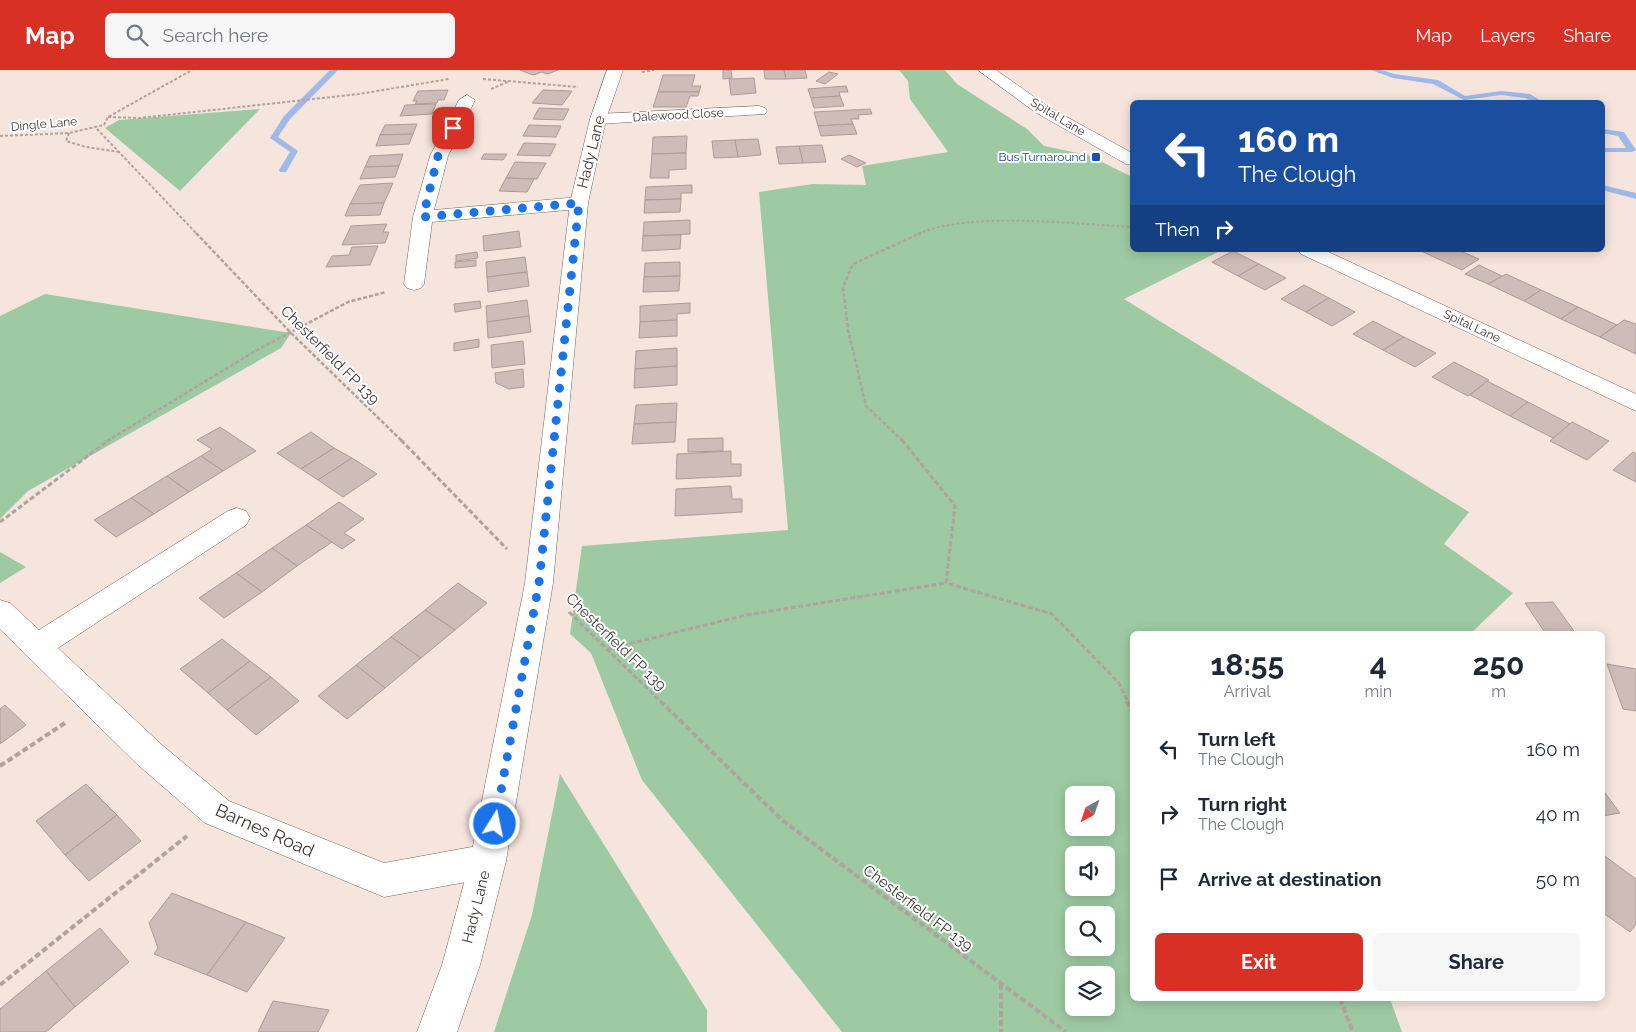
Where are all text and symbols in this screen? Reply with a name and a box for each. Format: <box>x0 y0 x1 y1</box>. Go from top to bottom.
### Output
search box <box>105 13 455 58</box>
text: Map <box>25 21 75 50</box>
icon: search <box>123 21 151 49</box>
text: Search here <box>163 24 268 46</box>
text: Map <box>1416 25 1452 46</box>
text: Layers <box>1480 25 1535 46</box>
text: Share <box>1563 25 1611 46</box>
street label: Spital Lane <box>1028 95 1088 139</box>
street label: Dalewood Close <box>632 106 724 124</box>
pin <box>432 107 474 149</box>
street label: Hady Lane <box>573 113 609 190</box>
street label: Dingle Lane <box>10 114 78 134</box>
icon: arrive <box>439 114 467 142</box>
text: 160 m <box>1238 119 1339 160</box>
icon: left <box>1155 120 1220 185</box>
place label: Bus Turnaround <box>998 150 1086 164</box>
marker: Bus Turnaround <box>1090 151 1102 163</box>
text: The Clough <box>1238 161 1356 187</box>
icon: right <box>1210 215 1238 243</box>
text: Then <box>1155 218 1200 240</box>
street label: Chesterfield FP 139 <box>277 302 383 408</box>
street label: Spital Lane <box>1441 307 1503 345</box>
street label: Chesterfield FP 139 <box>562 590 670 695</box>
text: 18:55 <box>1210 647 1284 682</box>
text: 4 <box>1370 647 1387 682</box>
text: 250 <box>1473 647 1525 682</box>
text: Arrival <box>1224 682 1271 701</box>
text: min <box>1365 682 1392 701</box>
text: m <box>1491 682 1506 701</box>
text: Turn left <box>1198 728 1275 750</box>
icon: left <box>1155 735 1183 763</box>
text: 160 m <box>1526 738 1580 760</box>
text: The Clough <box>1198 750 1284 769</box>
north arrow <box>1065 786 1115 836</box>
map controls <box>1065 786 1115 1016</box>
text: Turn right <box>1198 793 1287 815</box>
position arrow <box>468 797 520 849</box>
street label: Barnes Road <box>212 799 318 861</box>
icon: right <box>1155 800 1183 828</box>
text: 40 m <box>1536 803 1580 825</box>
text: The Clough <box>1198 815 1284 834</box>
button: sound <box>1065 846 1115 896</box>
street label: Chesterfield FP 139 <box>860 861 976 955</box>
icon: arrive <box>1155 865 1183 893</box>
street label: Hady Lane <box>458 868 494 945</box>
text: Arrive at destination <box>1198 868 1382 890</box>
text: 50 m <box>1536 868 1580 890</box>
button: search <box>1065 906 1115 956</box>
button: Exit <box>1155 933 1363 991</box>
button: Share <box>1373 933 1580 991</box>
button: layers <box>1065 966 1115 1016</box>

